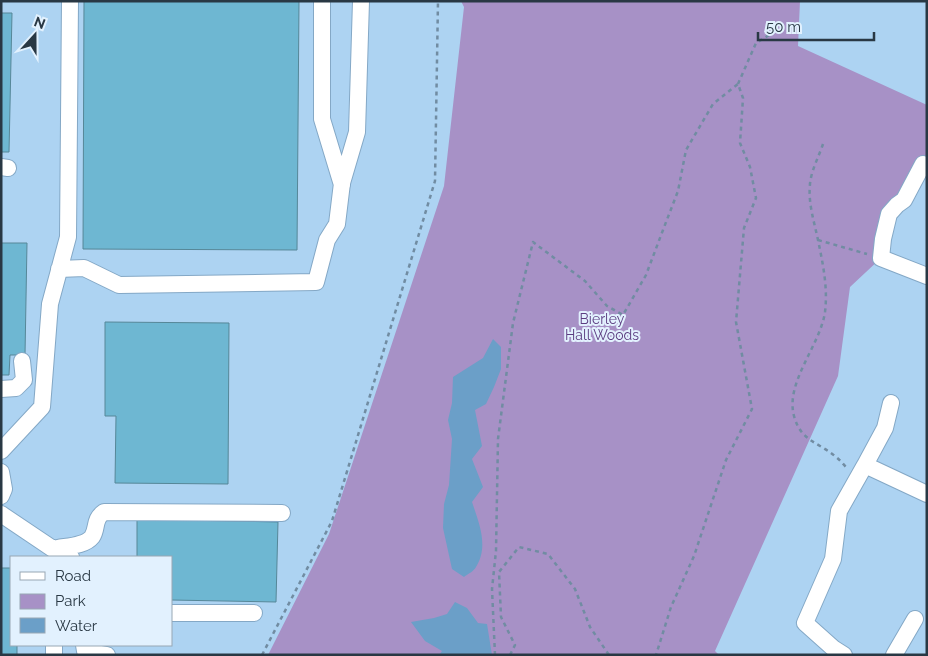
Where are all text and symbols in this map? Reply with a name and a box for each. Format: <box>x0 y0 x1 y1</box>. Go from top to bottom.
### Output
north arrow <box>10 10 60 60</box>
scale bar <box>758 10 874 42</box>
text: N <box>32 13 48 32</box>
text: 50 m <box>766 18 801 36</box>
park label: Bierley Hall Woods <box>565 311 639 343</box>
legend <box>10 556 172 646</box>
text: Road <box>55 567 91 585</box>
text: Park <box>55 592 86 610</box>
text: Water <box>55 617 98 635</box>

